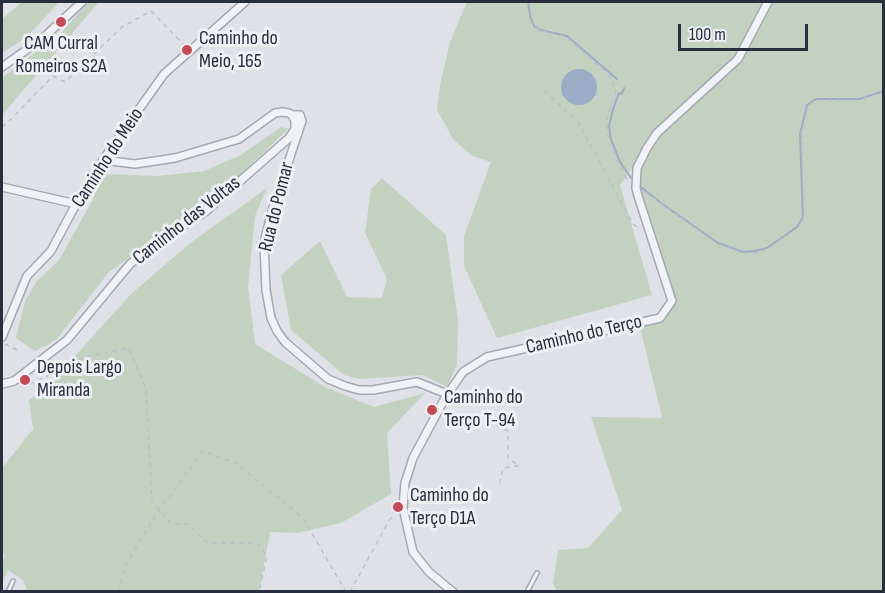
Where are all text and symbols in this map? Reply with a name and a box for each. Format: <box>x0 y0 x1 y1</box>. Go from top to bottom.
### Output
scale bar <box>681 12 812 50</box>
marker: CAM Curral Romeiros S2A <box>54 15 68 29</box>
text: 100 m <box>689 24 726 45</box>
place label: Caminho do Meio, 165 <box>199 27 278 74</box>
place label: CAM Curral Romeiros S2A <box>15 32 107 79</box>
marker: Caminho do Meio, 165 <box>180 43 194 57</box>
street label: Caminho do Meio <box>67 104 149 212</box>
street label: Rua do Pomar <box>254 160 300 254</box>
street label: Caminho das Voltas <box>128 172 246 270</box>
street label: Caminho do Terço <box>524 310 644 360</box>
place label: Depois Largo Miranda <box>37 356 122 403</box>
marker: Depois Largo Miranda <box>18 373 32 387</box>
place label: Caminho do Terço T-94 <box>444 386 523 433</box>
marker: Caminho do Terço T-94 <box>425 403 439 417</box>
place label: Caminho do Terço D1A <box>410 484 489 531</box>
marker: Caminho do Terço D1A <box>391 500 405 514</box>

